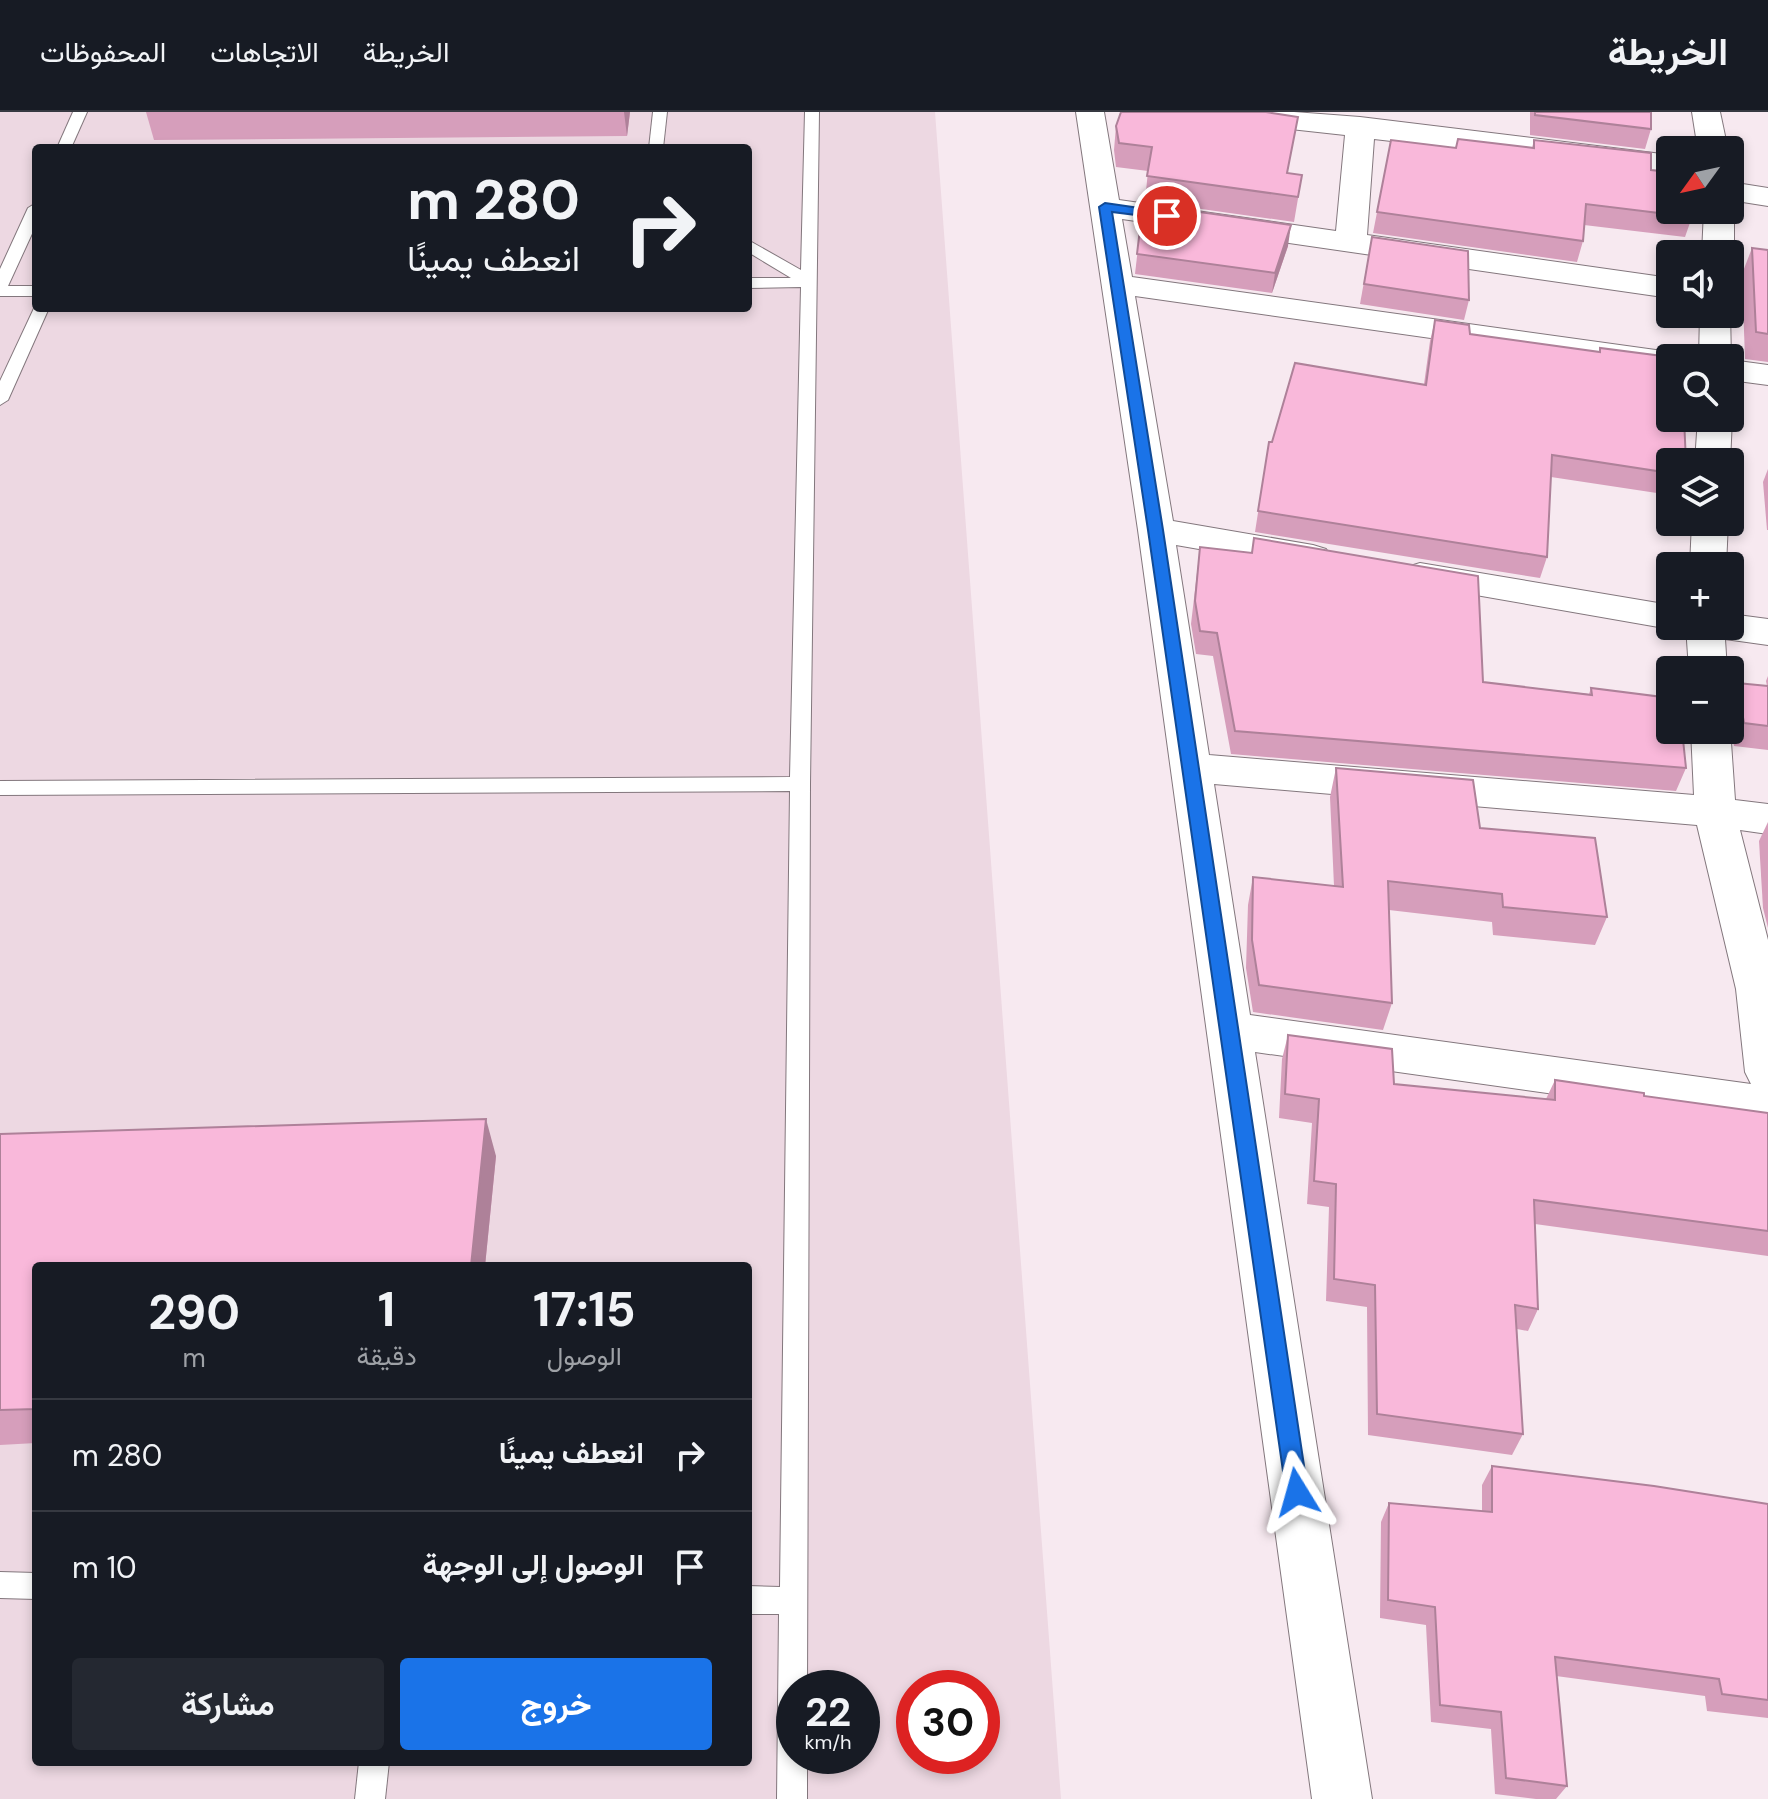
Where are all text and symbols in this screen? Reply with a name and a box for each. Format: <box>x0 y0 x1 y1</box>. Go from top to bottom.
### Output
text: الخريطة <box>1608 27 1728 77</box>
text: المحفوظات <box>40 34 166 71</box>
text: الاتجاهات <box>210 34 319 71</box>
text: الخريطة <box>363 34 449 71</box>
north arrow <box>1656 136 1744 224</box>
map controls <box>1656 136 1744 744</box>
text: 280 m <box>407 163 580 236</box>
icon: right <box>608 176 712 280</box>
pin <box>1133 182 1201 250</box>
icon: arrive <box>1145 194 1189 238</box>
text: انعطف يمينًا <box>407 235 580 282</box>
button: sound <box>1656 240 1744 328</box>
button: search <box>1656 344 1744 432</box>
button: layers <box>1656 448 1744 536</box>
button: + <box>1656 552 1744 640</box>
button: − <box>1656 656 1744 744</box>
text: 1 <box>378 1278 395 1341</box>
text: 17:15 <box>533 1278 636 1341</box>
text: 290 <box>148 1281 240 1344</box>
text: دقيقة <box>356 1339 417 1373</box>
text: الوصول <box>547 1339 622 1373</box>
text: m <box>183 1341 206 1375</box>
text: انعطف يمينًا <box>499 1433 644 1472</box>
icon: right <box>668 1433 712 1477</box>
text: 280 m <box>72 1436 162 1475</box>
position arrow <box>1255 1450 1339 1534</box>
text: الوصول إلى الوجهة <box>423 1545 644 1584</box>
icon: arrive <box>668 1545 712 1589</box>
text: 10 m <box>72 1548 137 1587</box>
button: مشاركة <box>72 1658 384 1750</box>
button: خروج <box>400 1658 712 1750</box>
speed limit sign: 30 <box>896 1670 1000 1774</box>
text: 22 <box>805 1686 851 1738</box>
text: km/h <box>804 1729 852 1755</box>

